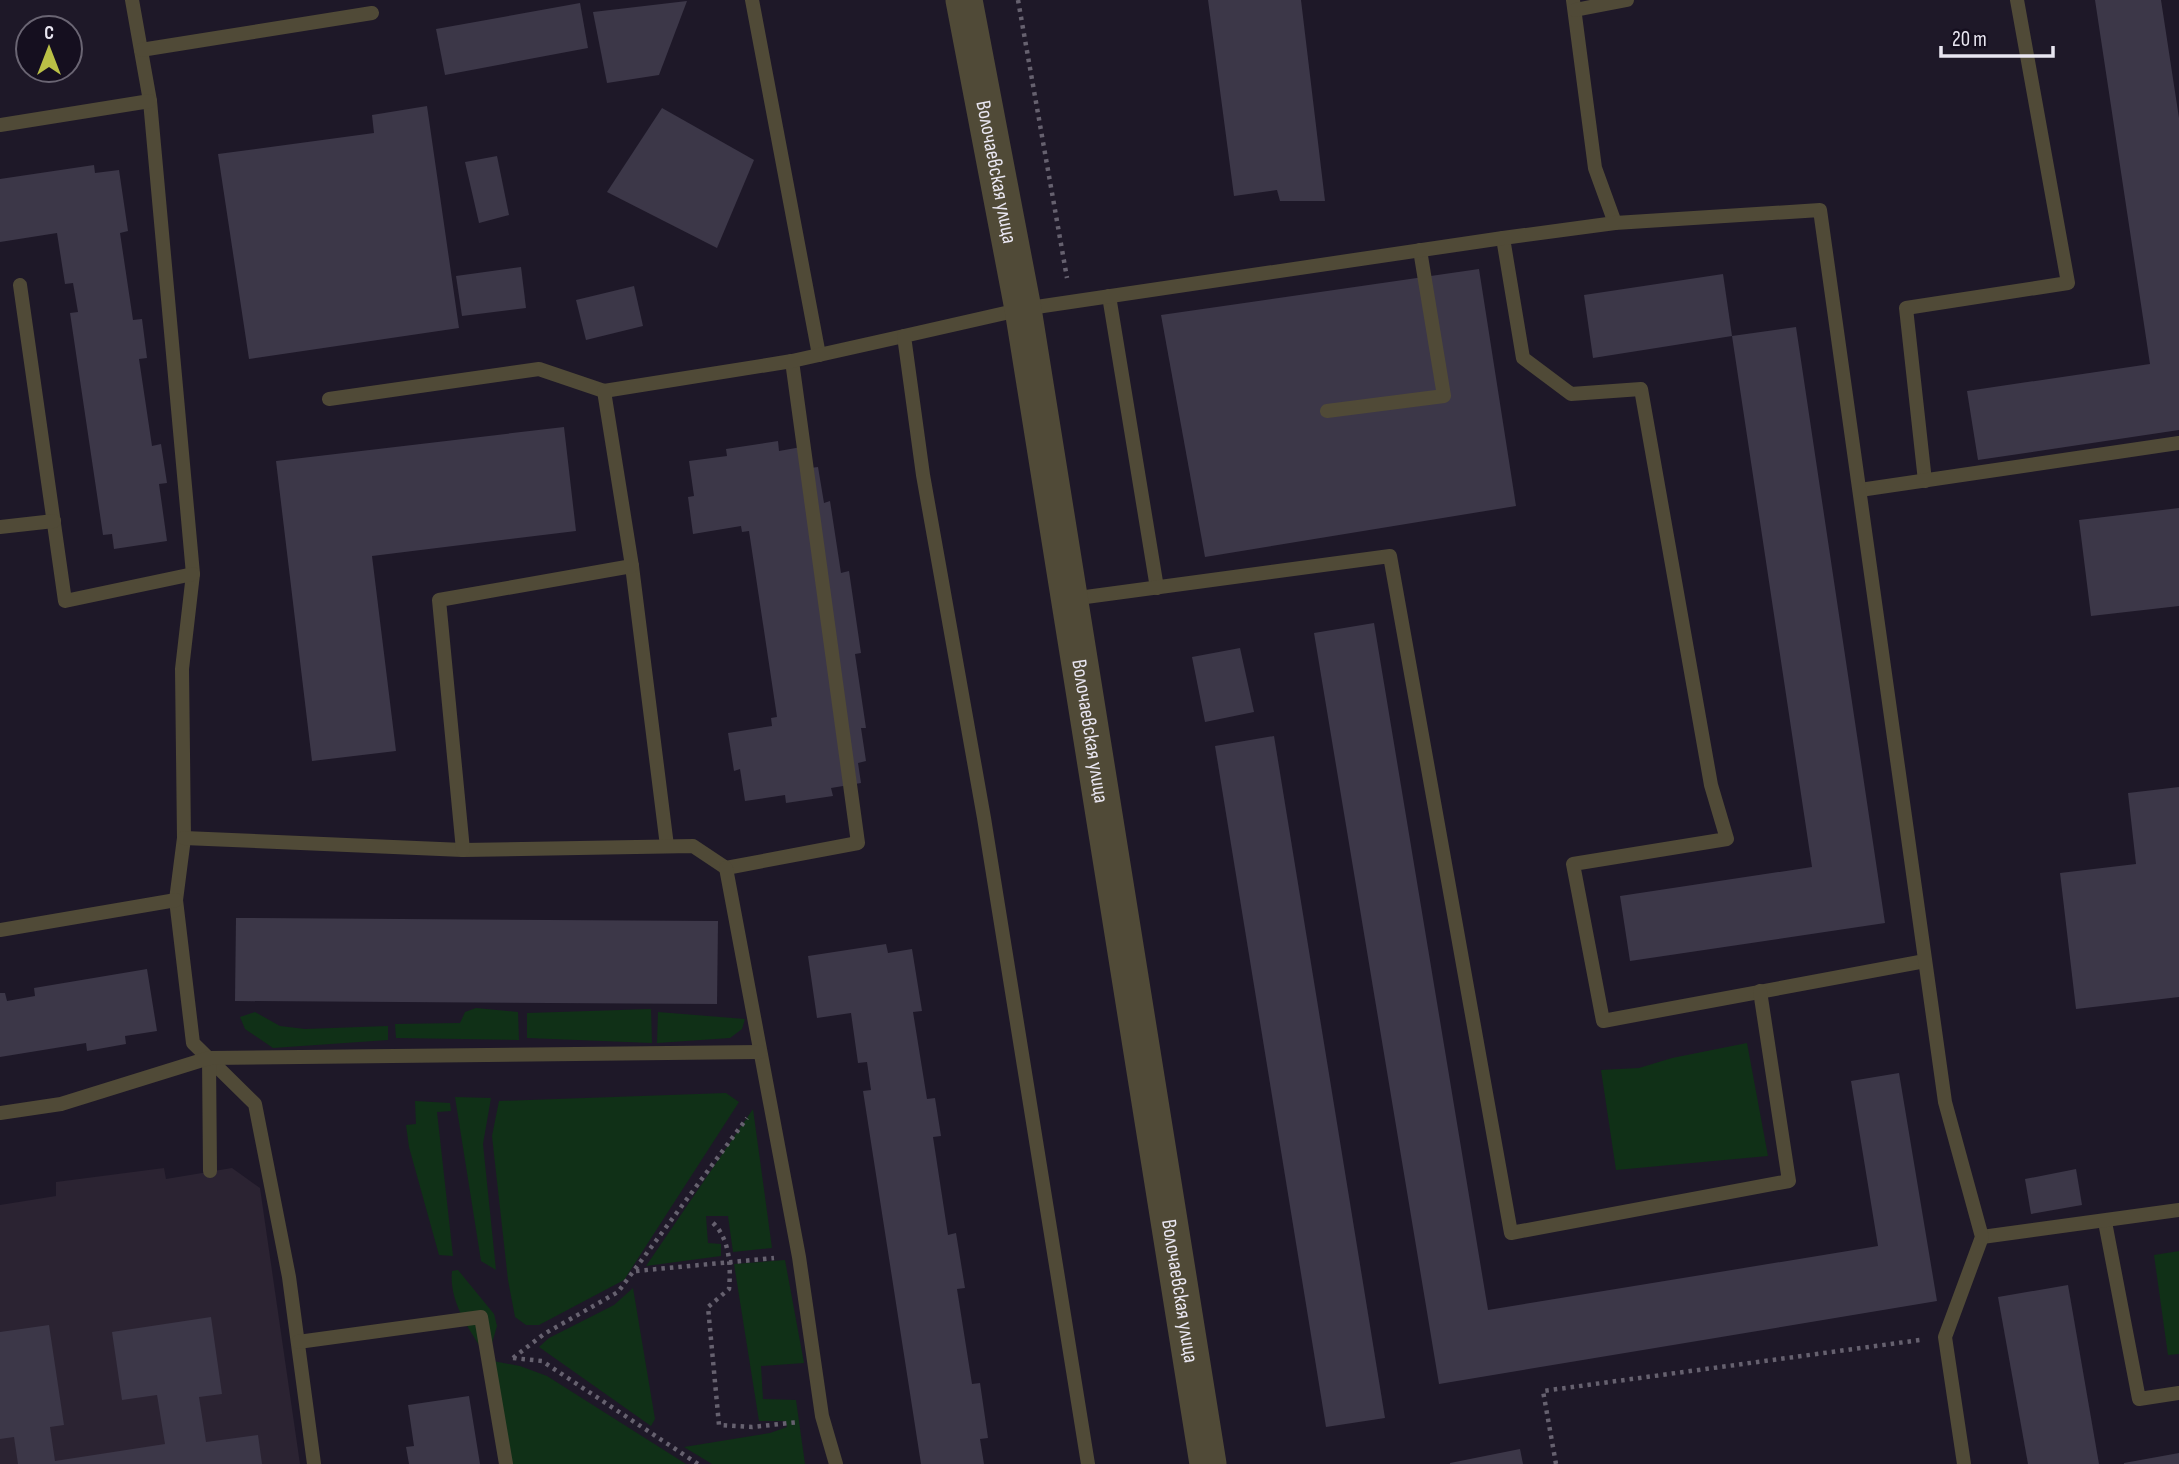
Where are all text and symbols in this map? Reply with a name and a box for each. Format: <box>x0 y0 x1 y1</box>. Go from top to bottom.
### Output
north arrow <box>14 14 84 84</box>
scale bar <box>1941 14 2053 58</box>
text: С <box>44 22 54 45</box>
text: 20 m <box>1952 27 1987 52</box>
street label: Волочаевская улица <box>971 98 1023 245</box>
street label: Волочаевская улица <box>1067 658 1114 805</box>
street label: Волочаевская улица <box>1156 1217 1204 1364</box>

